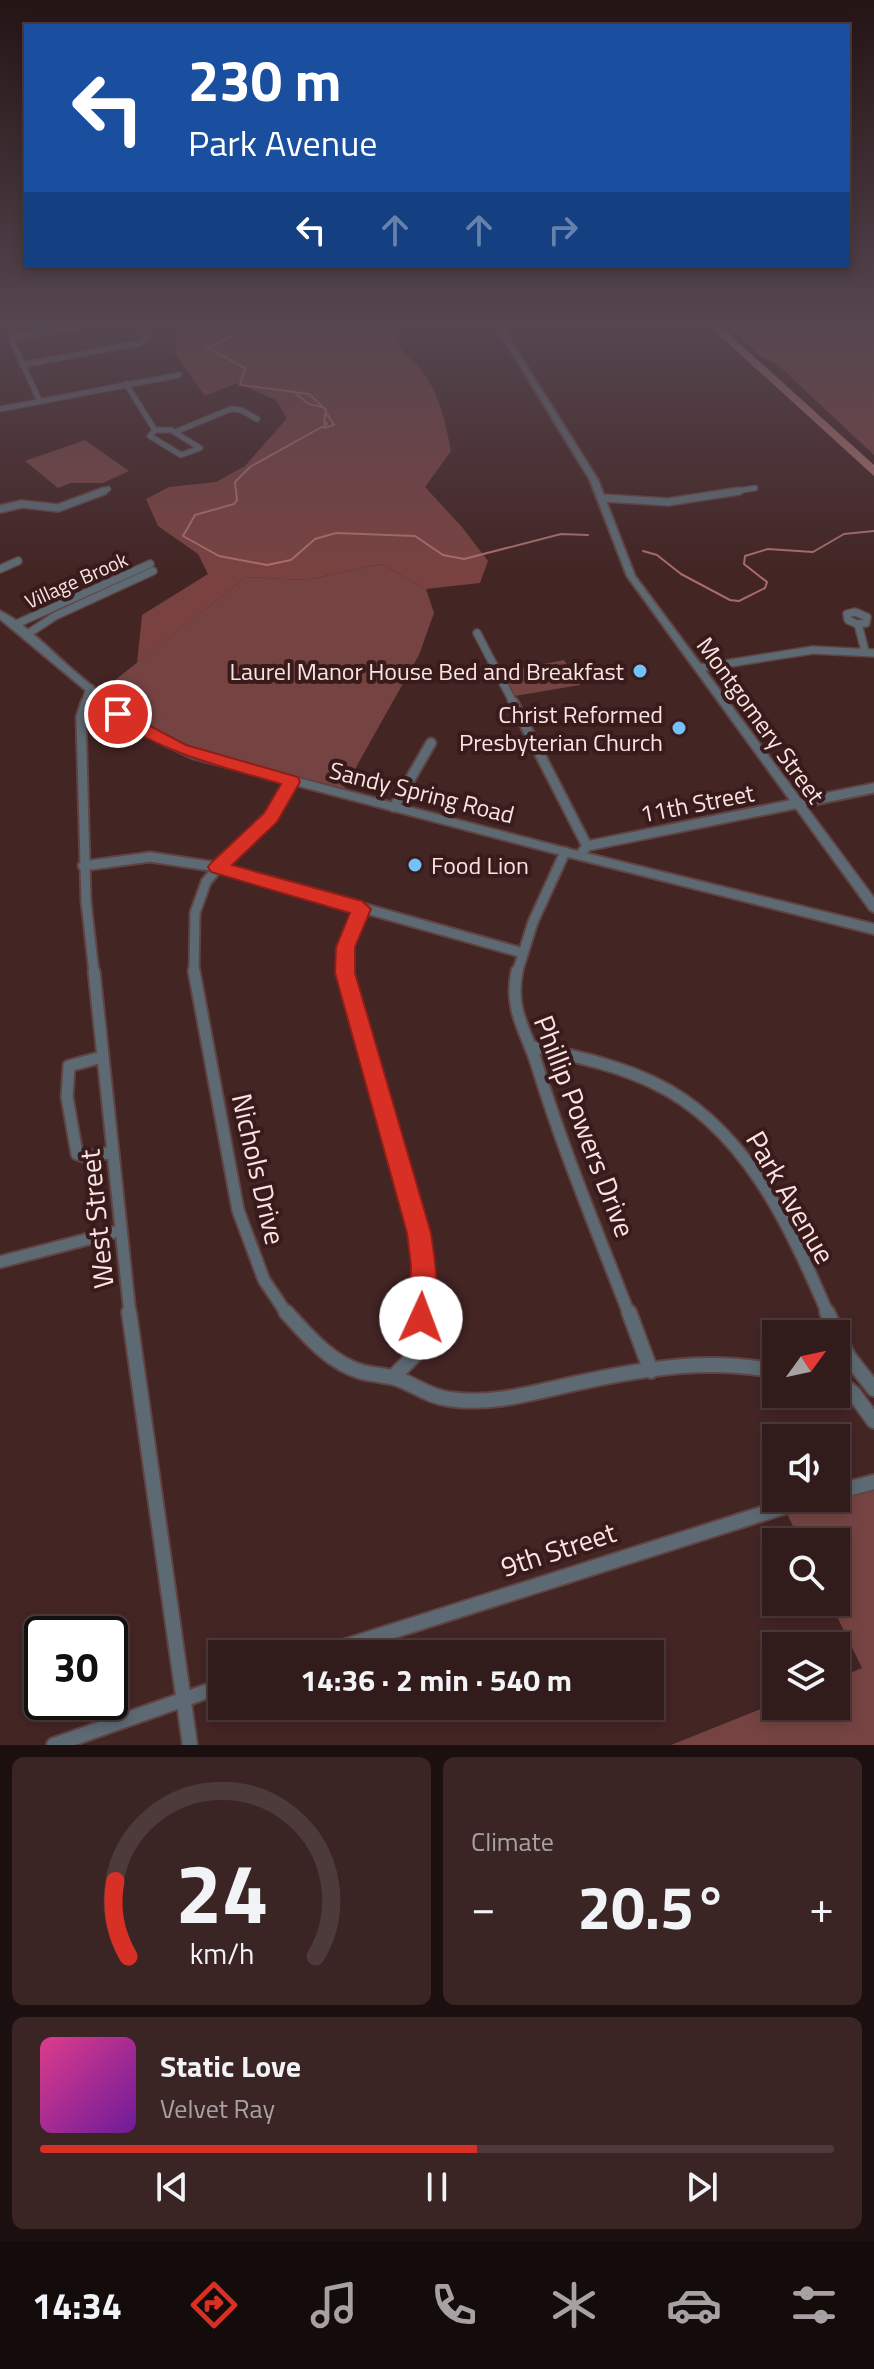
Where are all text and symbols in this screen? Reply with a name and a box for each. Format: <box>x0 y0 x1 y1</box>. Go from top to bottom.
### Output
text: 230 m <box>188 38 341 123</box>
icon: left <box>56 56 160 160</box>
text: Park Avenue <box>188 115 377 170</box>
icon: left <box>289 208 333 252</box>
icon: ahead <box>373 208 417 252</box>
icon: ahead <box>457 208 501 252</box>
icon: right <box>541 208 585 252</box>
street label: Village Brook <box>20 543 133 616</box>
street label: Montgomery Street <box>688 629 834 811</box>
place label: Laurel Manor House Bed and Breakfast <box>230 653 625 689</box>
marker: Laurel Manor House Bed and Breakfast <box>631 662 649 680</box>
pin <box>84 680 152 748</box>
icon: arrive <box>96 692 140 736</box>
place label: Christ Reformed Presbyterian Church <box>459 696 663 760</box>
marker: Christ Reformed Presbyterian Church <box>670 719 688 737</box>
street label: Sandy Spring Road <box>326 752 518 832</box>
street label: 11th Street <box>637 774 758 832</box>
place label: Food Lion <box>431 847 529 883</box>
marker: Food Lion <box>406 856 424 874</box>
street label: Phillip Powers Drive <box>523 1009 647 1243</box>
street label: Nichols Drive <box>221 1089 297 1249</box>
street label: Park Avenue <box>736 1122 846 1272</box>
street label: West Street <box>67 1147 125 1291</box>
position arrow <box>379 1276 463 1360</box>
north arrow <box>762 1320 850 1408</box>
map controls <box>762 1320 850 1720</box>
button: sound <box>762 1424 850 1512</box>
street label: 9th Street <box>495 1510 621 1588</box>
button: search <box>762 1528 850 1616</box>
speed limit sign: 30 <box>24 1616 128 1720</box>
button: layers <box>762 1632 850 1720</box>
text: 14:36 · 2 min · 540 m <box>300 1657 572 1703</box>
text: Climate <box>471 1822 554 1861</box>
text: 24 <box>175 1829 268 1955</box>
text: 20.5° <box>578 1861 727 1952</box>
text: − <box>471 1873 496 1940</box>
text: + <box>809 1873 834 1940</box>
text: km/h <box>189 1932 254 1975</box>
text: Static Love <box>160 2043 301 2089</box>
text: Velvet Ray <box>160 2089 275 2128</box>
icon: previous <box>150 2165 194 2209</box>
icon: pause <box>415 2165 459 2209</box>
icon: next <box>680 2165 724 2209</box>
icon: directions <box>186 2277 242 2333</box>
icon: music <box>306 2277 362 2333</box>
icon: phone <box>426 2277 482 2333</box>
icon: climate <box>546 2277 602 2333</box>
icon: car <box>666 2277 722 2333</box>
icon: filters <box>786 2277 842 2333</box>
text: 14:34 <box>32 2278 122 2333</box>

